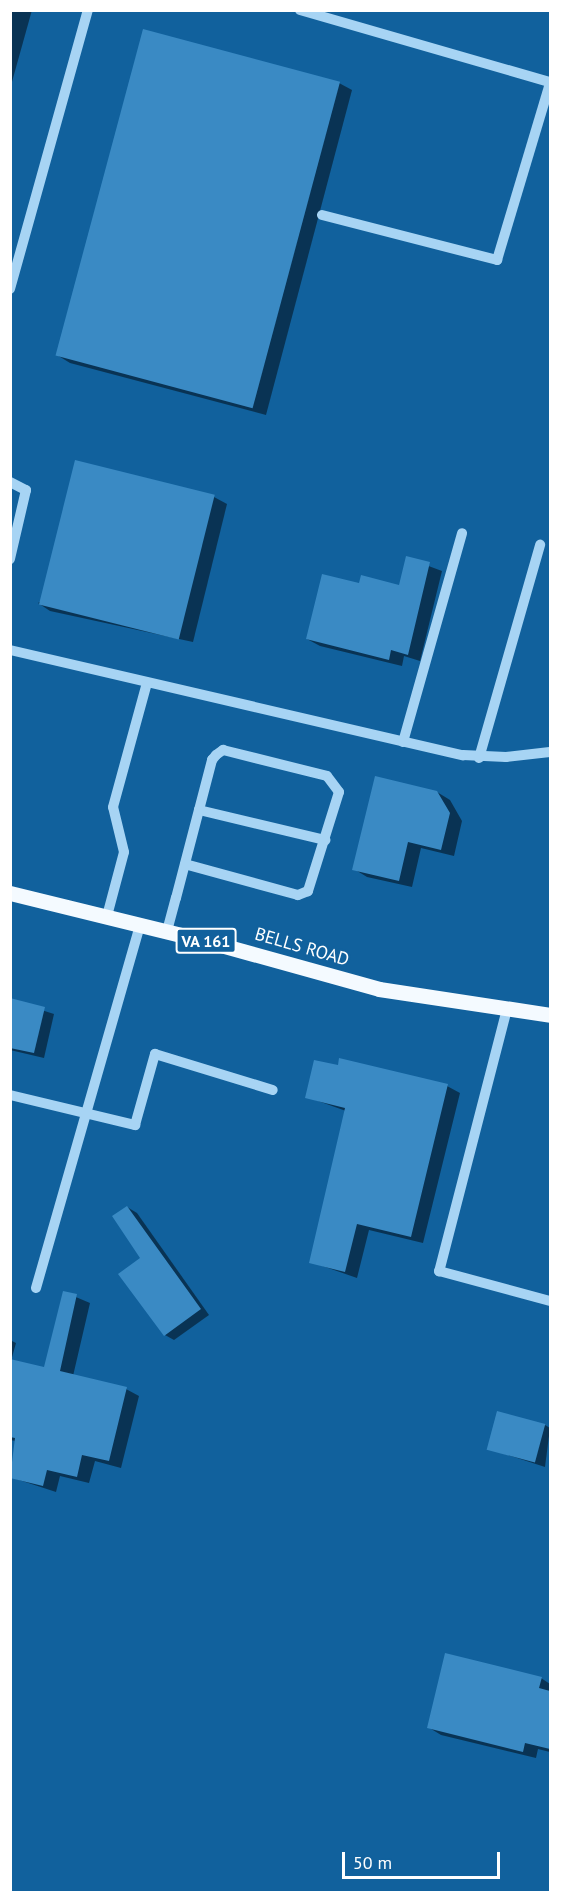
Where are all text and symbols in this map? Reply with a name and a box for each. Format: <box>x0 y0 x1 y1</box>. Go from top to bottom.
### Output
street label: BELLS ROAD <box>252 923 352 971</box>
road number: VA 161 <box>174 928 238 954</box>
scale bar <box>345 1840 502 1878</box>
text: 50 m <box>353 1851 392 1874</box>

